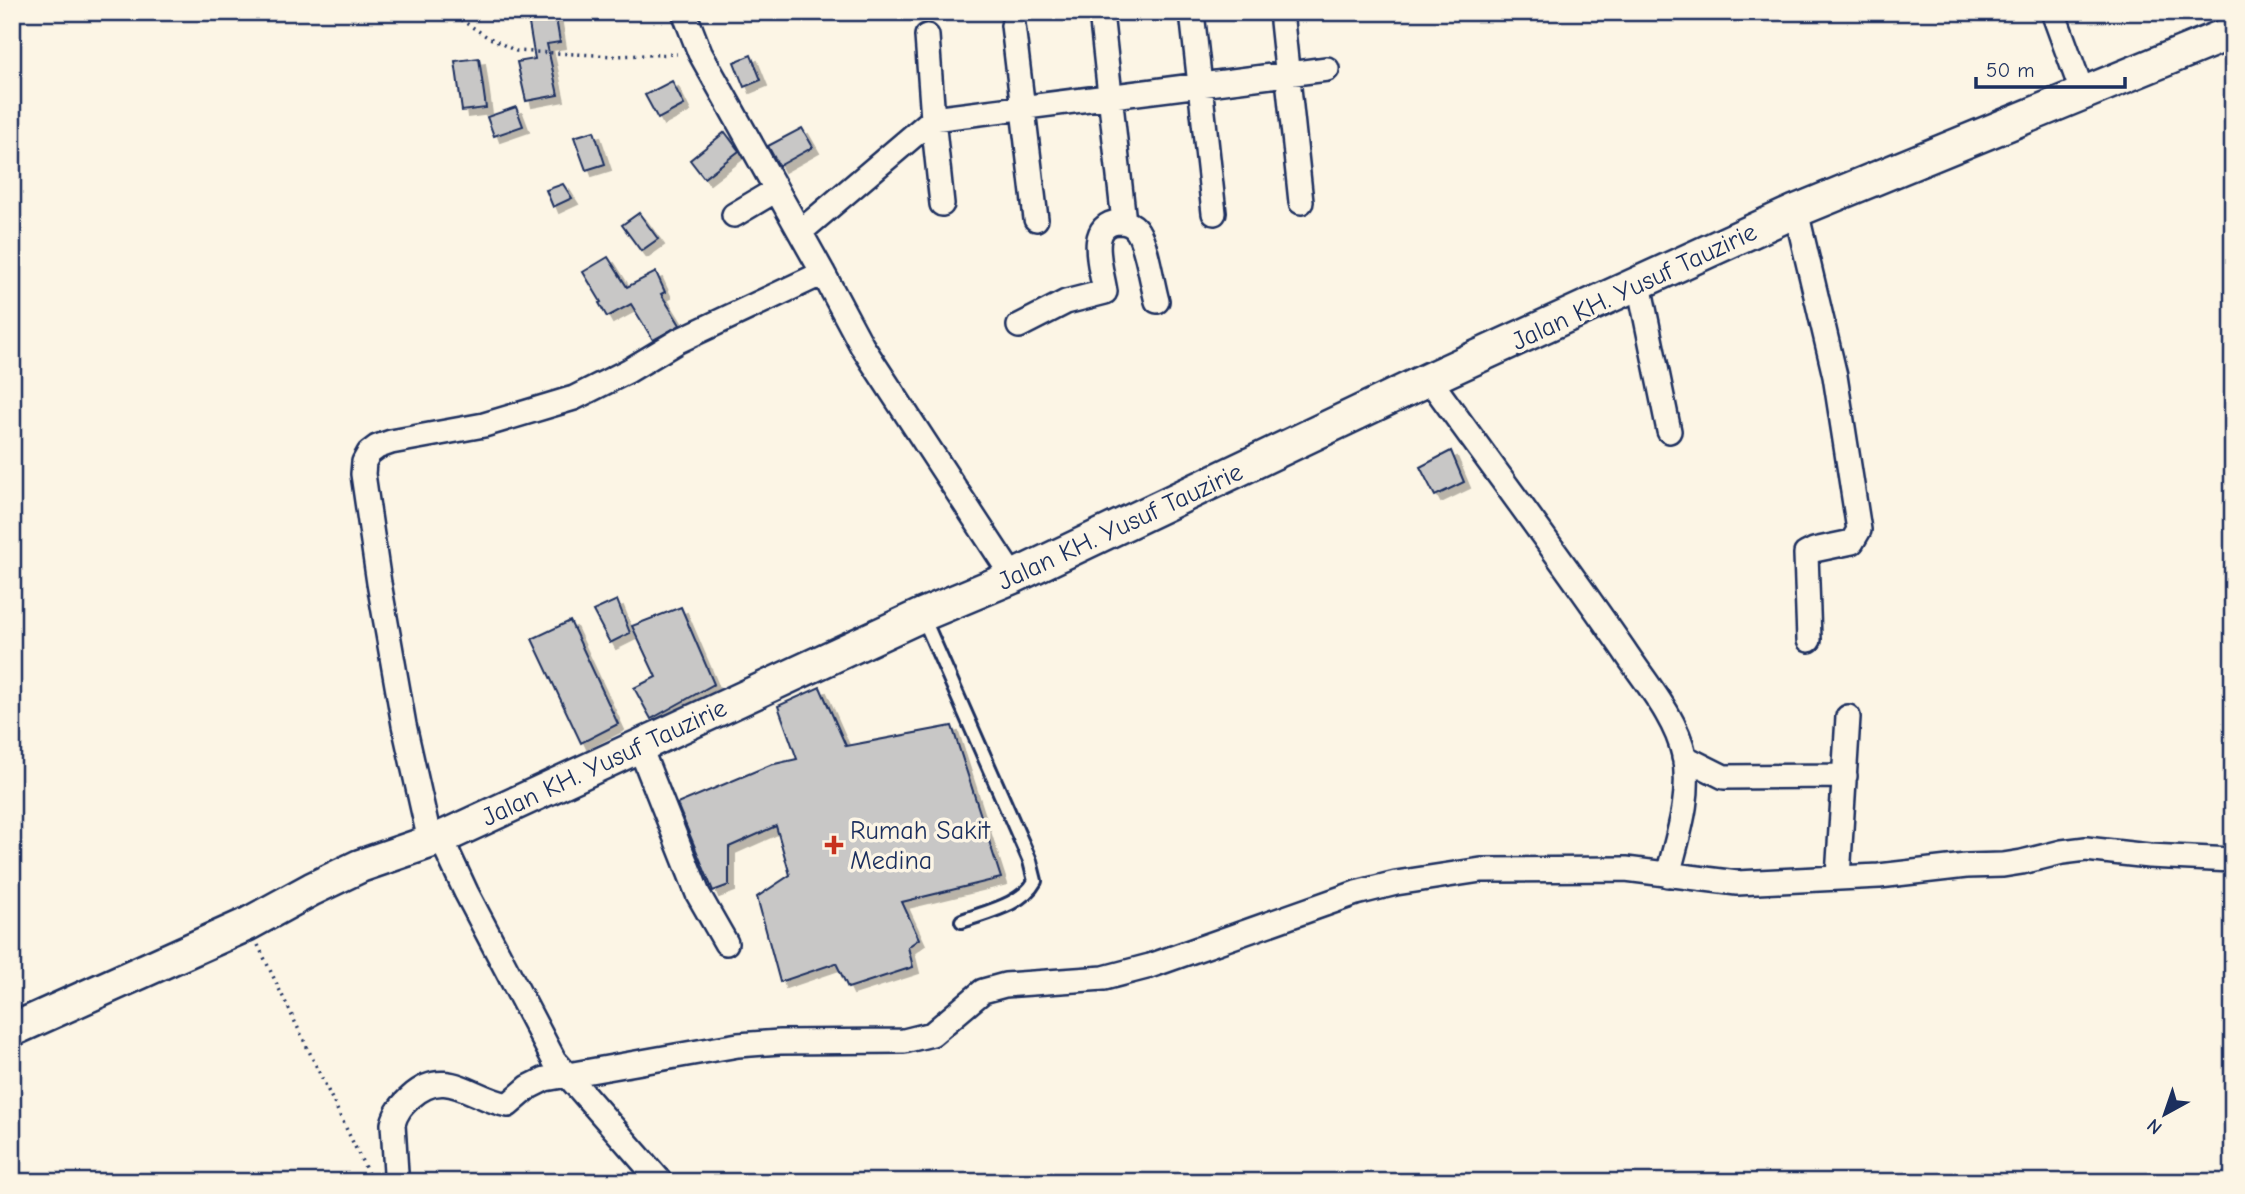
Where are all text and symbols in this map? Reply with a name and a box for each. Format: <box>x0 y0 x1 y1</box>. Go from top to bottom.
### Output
scale bar <box>1976 46 2124 90</box>
text: 50 m <box>1986 58 2035 82</box>
street label: Jalan KH. Yusuf Tauzirie <box>1507 217 1762 357</box>
street label: Jalan KH. Yusuf Tauzirie <box>993 457 1248 597</box>
street label: Jalan KH. Yusuf Tauzirie <box>477 693 732 833</box>
place label: Rumah Sakit Medina <box>850 816 992 876</box>
marker: Rumah Sakit Medina <box>824 835 844 855</box>
north arrow <box>2130 1078 2200 1148</box>
text: N <box>2143 1114 2167 1139</box>

